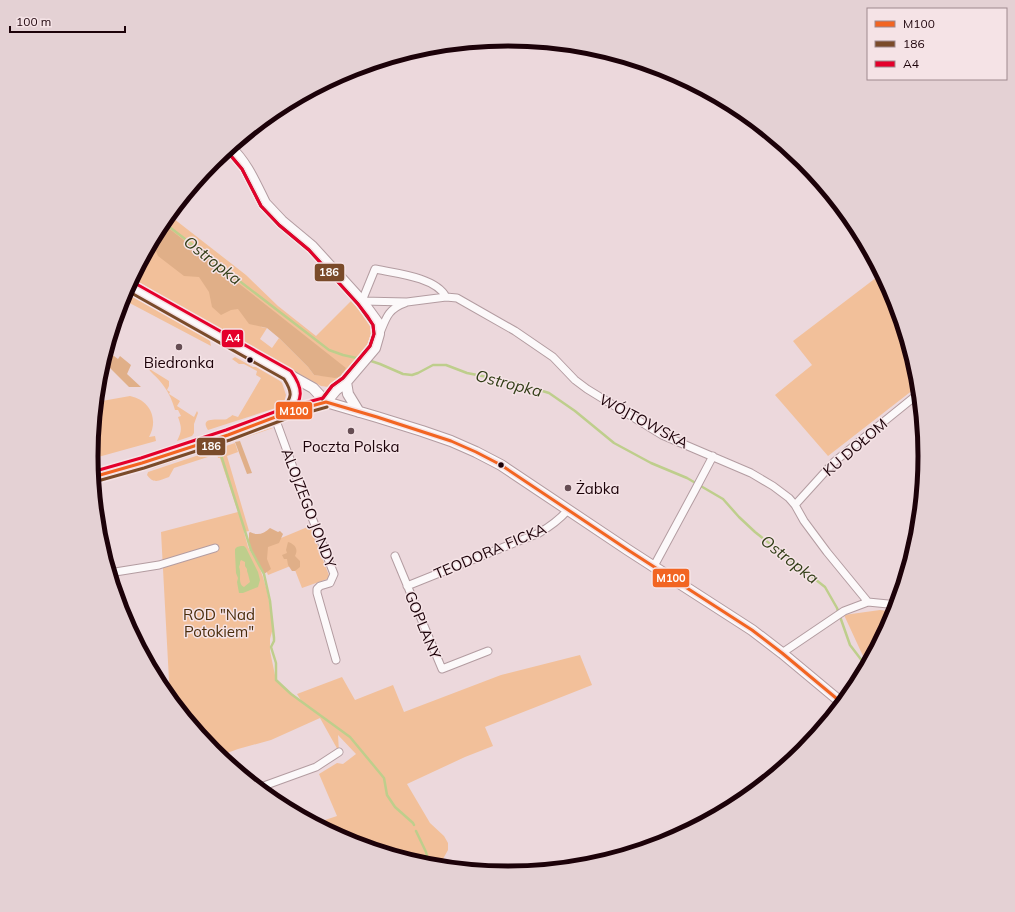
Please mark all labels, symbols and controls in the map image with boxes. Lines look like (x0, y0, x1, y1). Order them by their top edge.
scale bar (10, 8, 125, 34)
legend (867, 8, 1007, 80)
text: 100 m (16, 14, 51, 29)
text: M100 (903, 16, 935, 31)
text: 186 (903, 36, 925, 51)
text: A4 (903, 56, 919, 71)
water label: Ostropka (180, 231, 246, 289)
line badge: 186 (314, 263, 345, 282)
text: 186 (319, 265, 339, 279)
line badge: A4 (221, 329, 244, 348)
text: A4 (226, 331, 241, 345)
marker: Biedronka (174, 342, 184, 352)
place label: Biedronka (144, 353, 214, 372)
unlabelled marker (245, 355, 255, 365)
water label: Ostropka (474, 365, 545, 401)
street label: WÓJTOWSKA (596, 390, 692, 452)
line badge: M100 (275, 401, 313, 420)
text: M100 (279, 404, 309, 418)
street label: KU DOŁOM (819, 414, 891, 480)
marker: Poczta Polska (346, 426, 356, 436)
line badge: 186 (196, 437, 226, 456)
place label: Poczta Polska (302, 437, 400, 456)
text: 186 (201, 439, 221, 453)
street label: ALOJZEGO JONDY (278, 446, 341, 571)
unlabelled marker (496, 460, 506, 470)
place label: Żabka (576, 479, 619, 498)
marker: Żabka (563, 483, 573, 493)
street label: TEODORA FICKA (431, 519, 549, 583)
water label: Ostropka (757, 530, 823, 588)
line badge: M100 (652, 568, 690, 588)
text: M100 (656, 571, 686, 585)
street label: GOPLANY (401, 588, 446, 663)
park label: ROD "Nad Potokiem" (183, 605, 255, 641)

